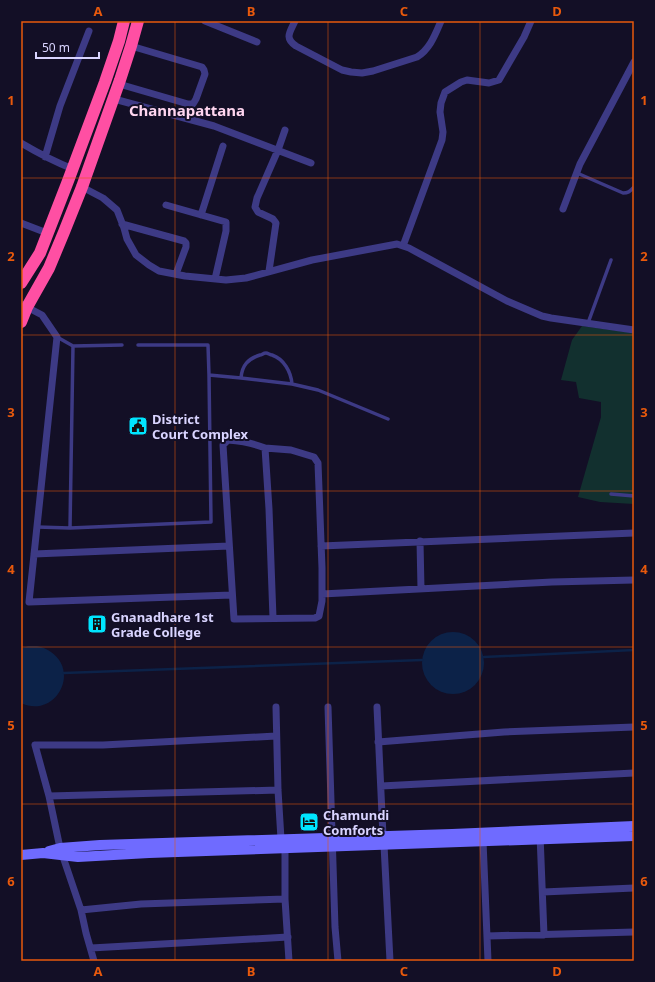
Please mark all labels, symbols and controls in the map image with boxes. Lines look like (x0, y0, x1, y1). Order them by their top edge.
text: A (94, 2, 103, 20)
text: B (247, 2, 255, 20)
text: C (400, 2, 408, 20)
text: D (552, 2, 562, 20)
scale bar (36, 34, 99, 60)
text: 50 m (42, 39, 70, 56)
text: 1 (7, 91, 15, 109)
text: 1 (640, 91, 648, 109)
district label: Channapattana (129, 100, 245, 120)
text: 2 (7, 247, 15, 265)
text: 2 (640, 247, 648, 265)
text: 3 (7, 403, 15, 421)
text: 3 (640, 403, 648, 421)
place label: District Court Complex (152, 410, 248, 443)
public building icon: District Court Complex (127, 415, 149, 437)
text: 4 (7, 560, 15, 578)
text: 4 (640, 560, 648, 578)
place label: Gnanadhare 1st Grade College (111, 608, 214, 641)
building icon: Gnanadhare 1st Grade College (86, 613, 108, 635)
text: 5 (7, 716, 15, 734)
text: 5 (640, 716, 648, 734)
place label: Chamundi Comforts (323, 806, 389, 839)
hotel icon: Chamundi Comforts (298, 811, 320, 833)
text: 6 (7, 872, 15, 890)
text: 6 (640, 872, 648, 890)
text: A (94, 962, 103, 980)
text: B (247, 962, 255, 980)
text: C (400, 962, 408, 980)
text: D (552, 962, 562, 980)

